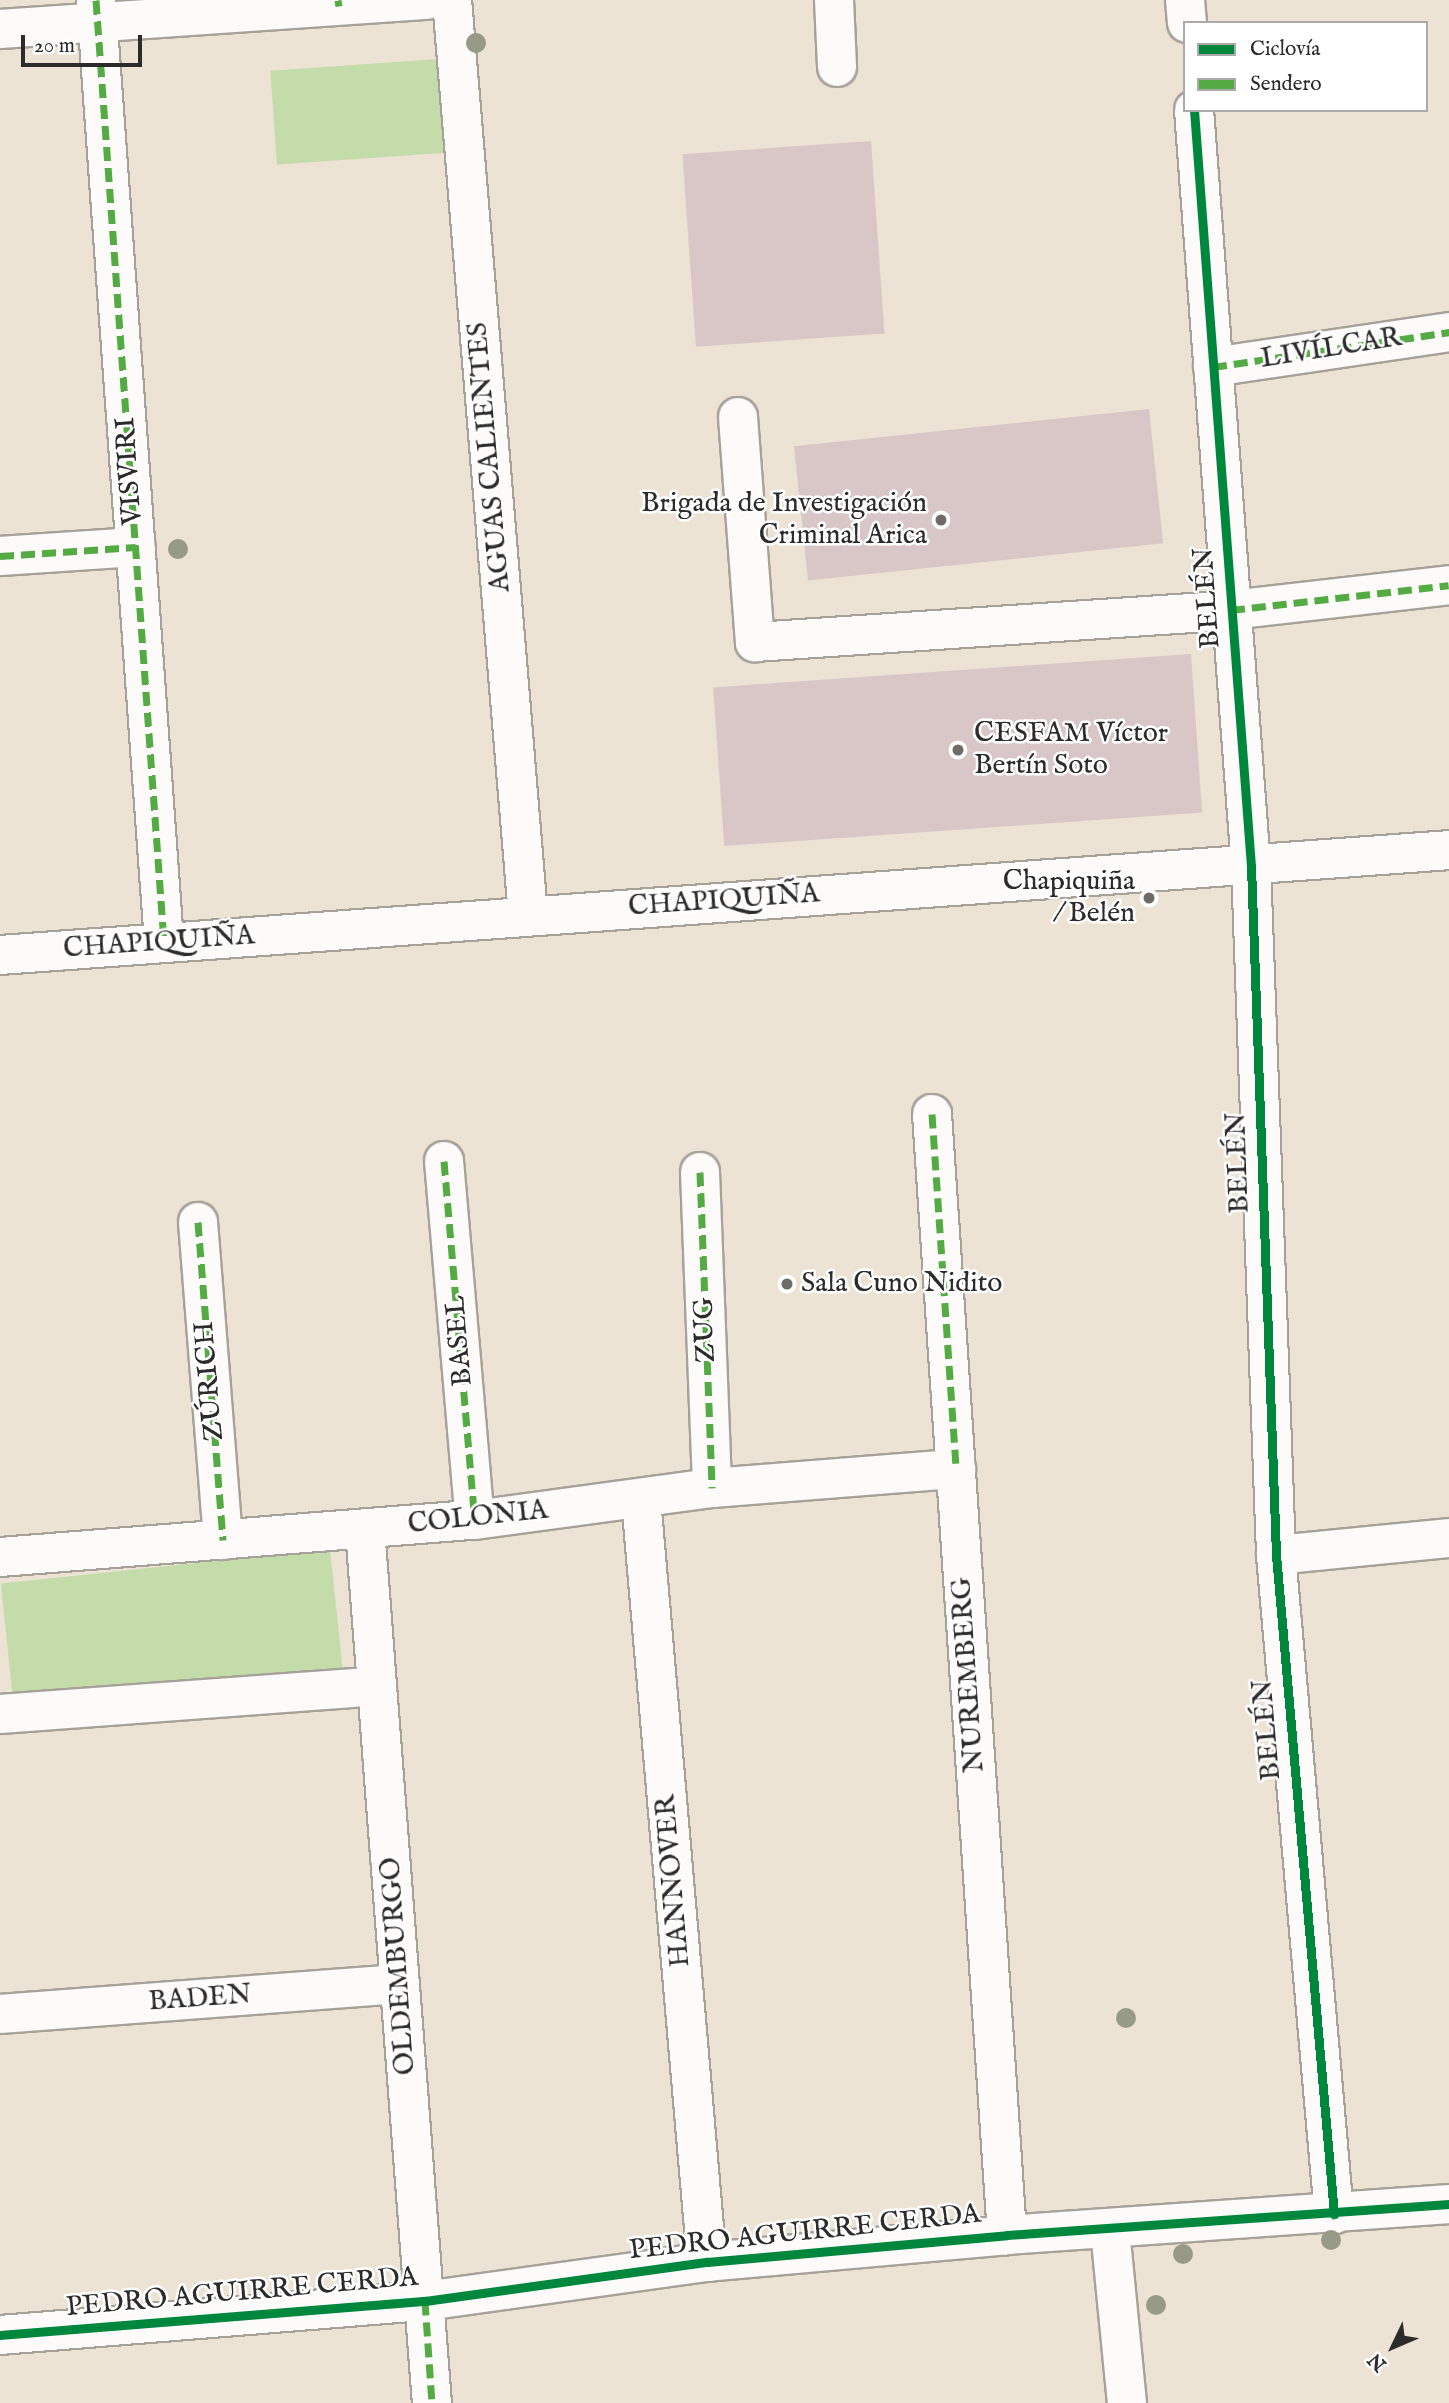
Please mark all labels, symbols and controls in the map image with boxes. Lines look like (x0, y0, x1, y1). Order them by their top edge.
scale bar (24, 21, 145, 65)
legend (1183, 21, 1428, 112)
text: 20 m (34, 33, 75, 60)
text: Ciclovía (1250, 36, 1320, 63)
text: Sendero (1250, 71, 1321, 98)
street label: AGUAS CALIENTES (461, 321, 519, 593)
street label: LIVÍLCAR (1258, 321, 1404, 377)
street label: VISVIRI (109, 416, 151, 526)
place label: Brigada de Investigación Criminal Arica (641, 487, 927, 553)
marker: Brigada de Investigación Criminal Arica (933, 512, 949, 528)
street label: BELÉN (1188, 546, 1228, 650)
place label: CESFAM Víctor Bertín Soto (974, 717, 1168, 783)
marker: CESFAM Víctor Bertín Soto (948, 740, 968, 760)
place label: Chapiquiña / Belén (1003, 865, 1135, 931)
street label: CHAPIQUIÑA (627, 878, 821, 924)
marker: Chapiquiña / Belén (1141, 890, 1157, 906)
street label: CHAPIQUIÑA (62, 920, 256, 966)
street label: BELÉN (1220, 1112, 1258, 1214)
place label: Sala Cuno Nidito (801, 1267, 1002, 1301)
marker: Sala Cuno Nidito (779, 1276, 795, 1292)
street label: BASEL (439, 1294, 481, 1388)
street label: ZUG (688, 1297, 724, 1363)
street label: ZÚRICH (188, 1320, 232, 1442)
street label: COLONIA (406, 1494, 550, 1542)
street label: NUREMBERG (945, 1576, 993, 1774)
street label: BELÉN (1247, 1678, 1289, 1782)
street label: HANNOVER (650, 1793, 698, 1969)
street label: OLDEMBURGO (375, 1856, 423, 2076)
street label: BADEN (147, 1979, 253, 2019)
street label: PEDRO AGUIRRE CERDA (628, 2198, 982, 2268)
street label: PEDRO AGUIRRE CERDA (65, 2261, 419, 2325)
north arrow (1358, 2312, 1428, 2382)
text: N (1364, 2347, 1392, 2376)

